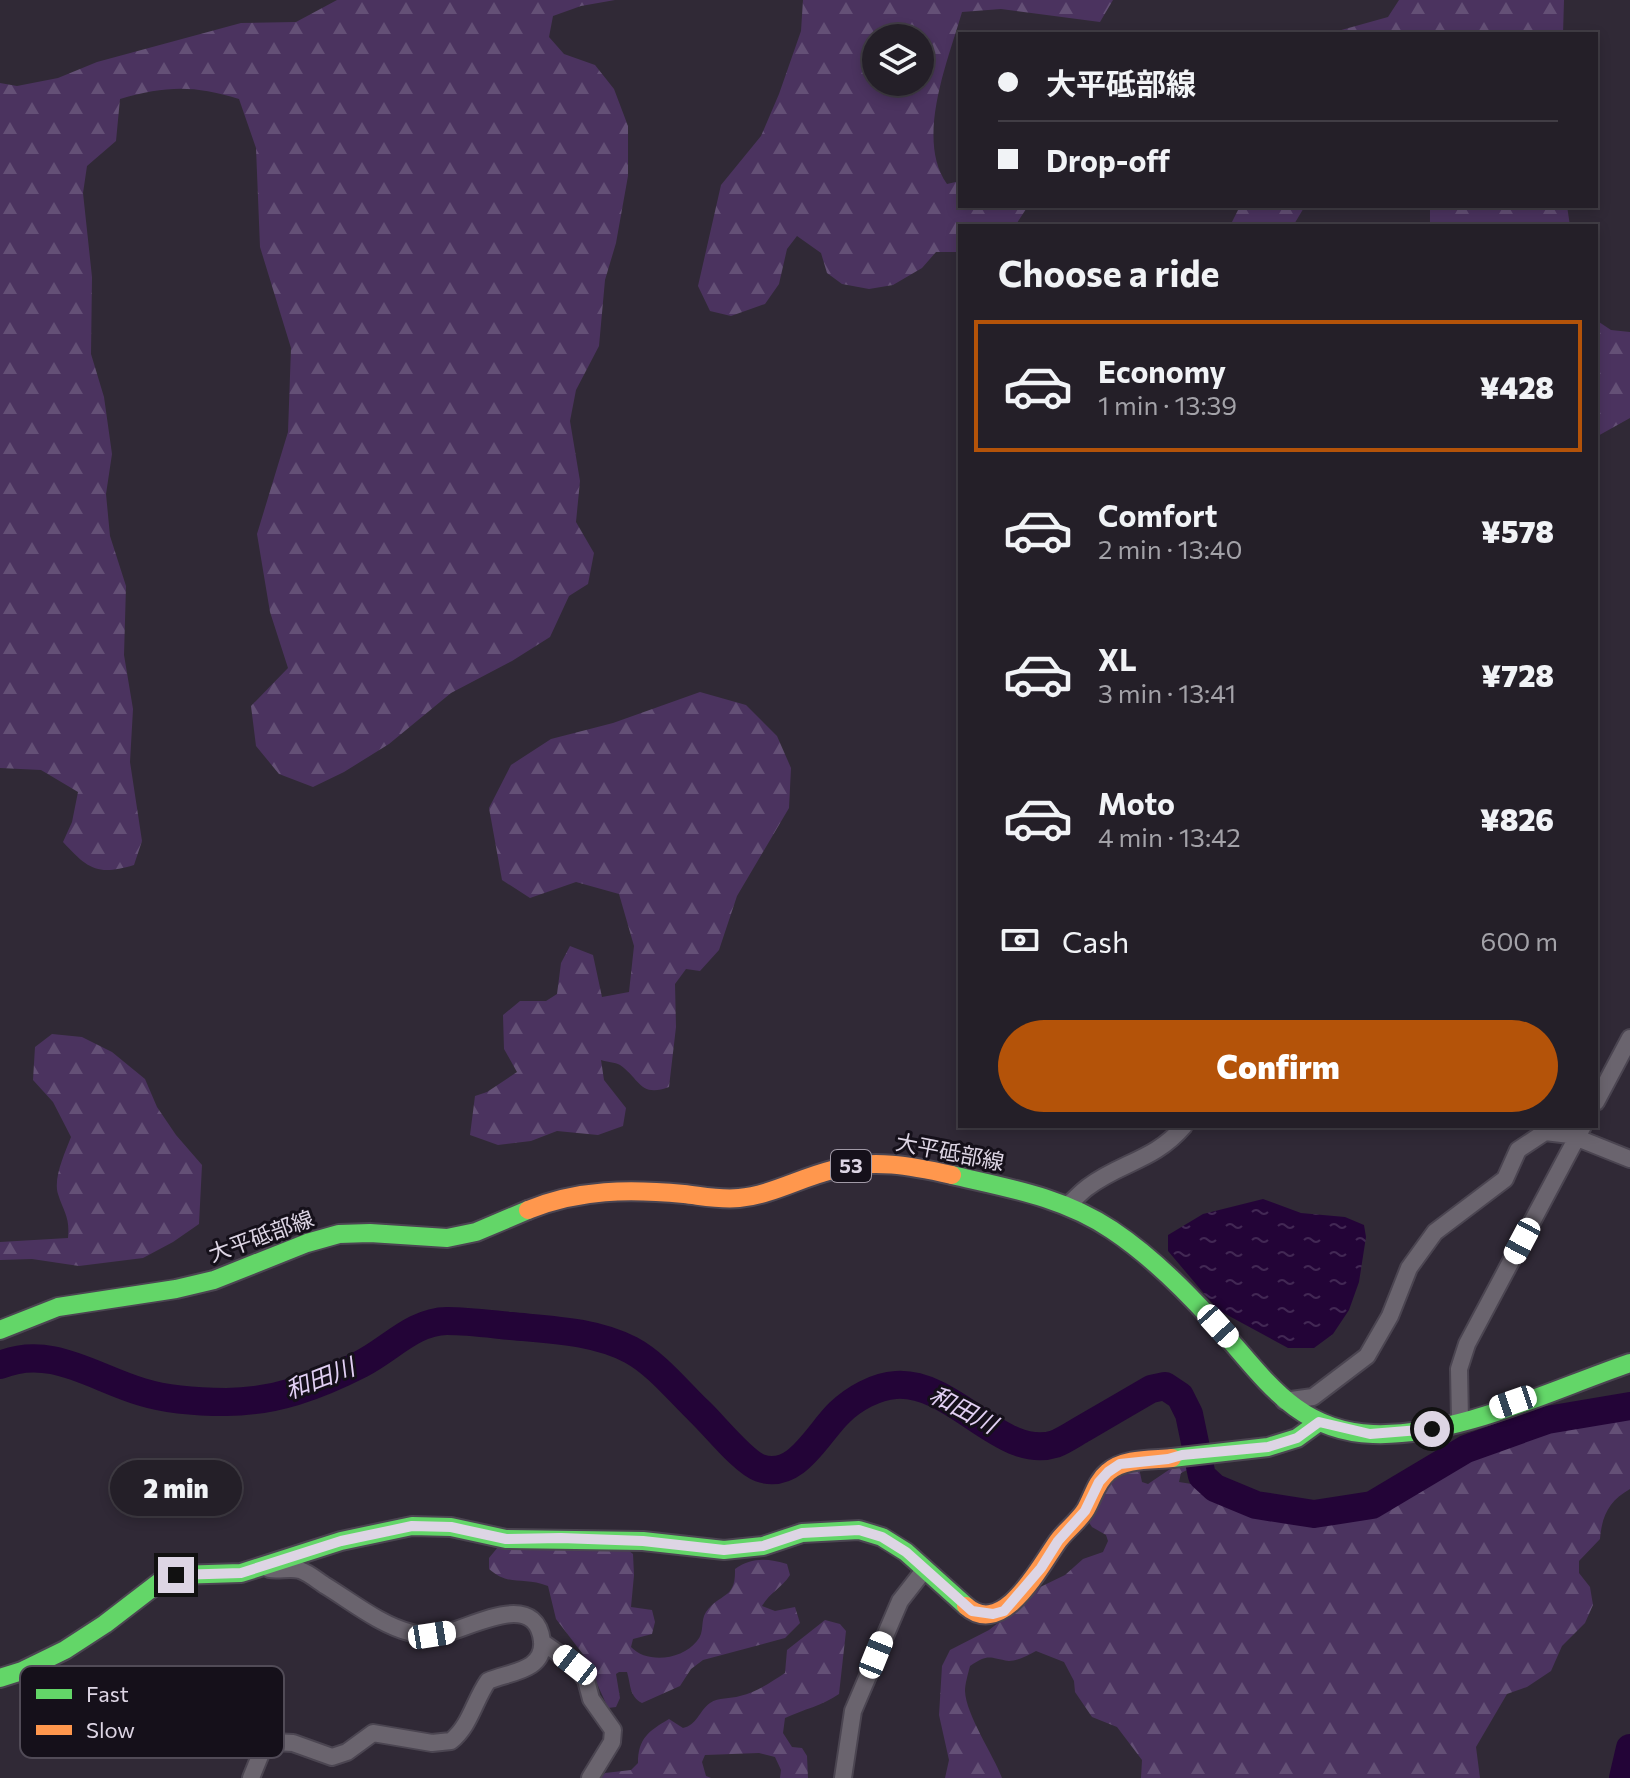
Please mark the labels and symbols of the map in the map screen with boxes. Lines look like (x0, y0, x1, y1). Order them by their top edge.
street label: 大平砥部線 (894, 1128, 1007, 1175)
road number: 53 (831, 1150, 871, 1182)
street label: 大平砥部線 (205, 1204, 317, 1267)
car (1500, 1214, 1544, 1268)
car (1193, 1300, 1243, 1352)
water label: 和田川 (281, 1350, 361, 1404)
water label: 和田川 (925, 1379, 1005, 1440)
car (1486, 1383, 1540, 1421)
route start (1414, 1411, 1450, 1447)
callout: 2 min (110, 1459, 242, 1515)
route end (158, 1557, 194, 1593)
car (406, 1619, 458, 1651)
car (856, 1628, 896, 1682)
car (549, 1641, 601, 1689)
legend (20, 1666, 284, 1758)
text: Fast (86, 1680, 129, 1707)
text: Slow (86, 1716, 135, 1743)

